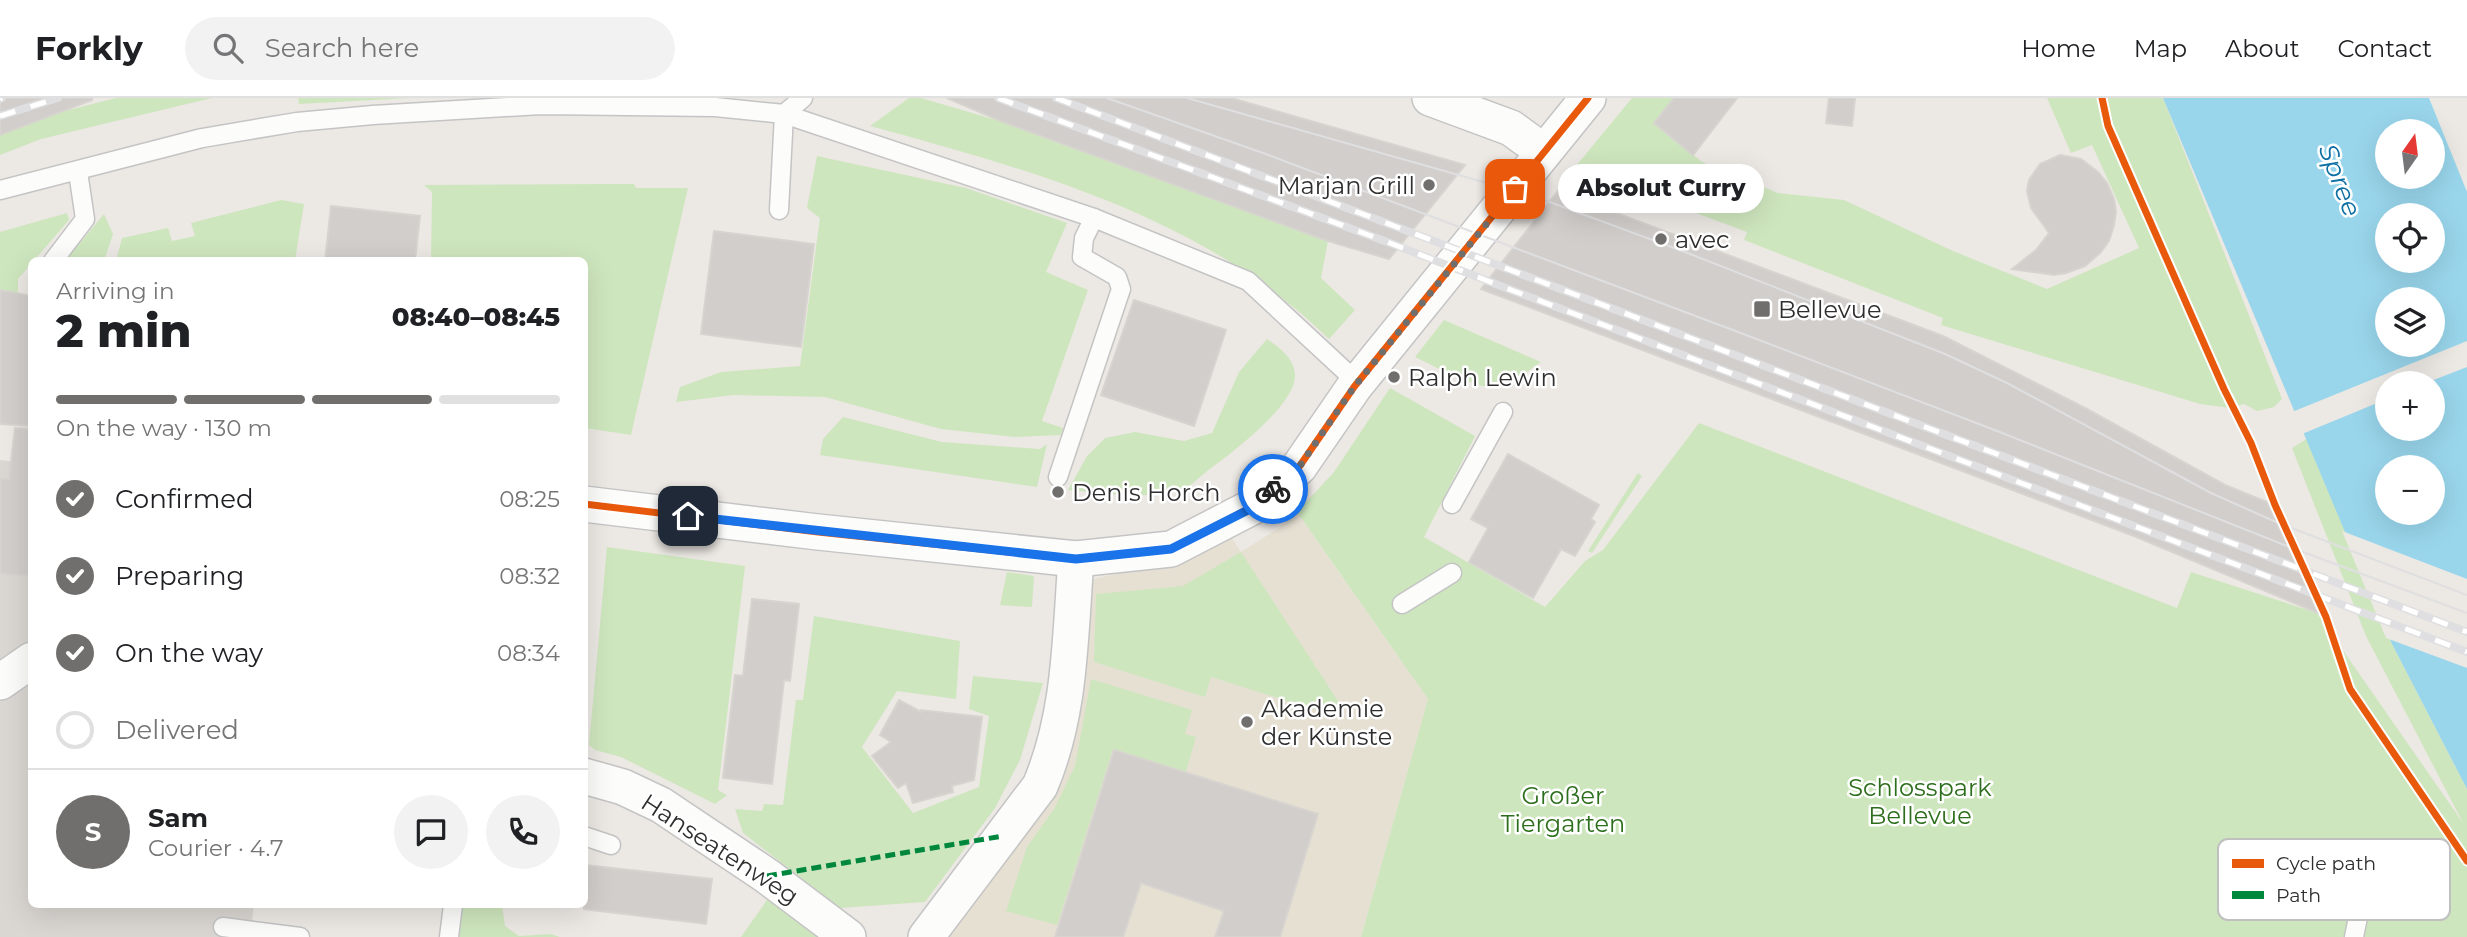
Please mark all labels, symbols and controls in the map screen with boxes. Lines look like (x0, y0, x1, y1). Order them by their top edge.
search box (185, 17, 675, 80)
text: Forkly (35, 28, 143, 68)
icon: search (209, 29, 247, 67)
text: Search here (265, 32, 419, 64)
text: Home (2021, 34, 2096, 63)
text: Map (2134, 34, 2187, 63)
text: About (2225, 34, 2299, 63)
text: Contact (2337, 34, 2432, 63)
north arrow (2375, 119, 2445, 189)
map controls (2375, 119, 2445, 525)
water label: Spree (2312, 139, 2368, 221)
pin (1485, 159, 1545, 219)
callout: Absolut Curry (1557, 164, 1764, 214)
icon: bag (1496, 170, 1534, 208)
place label: Marjan Grill (1278, 171, 1415, 200)
text: Absolut Curry (1576, 174, 1746, 202)
marker: Marjan Grill (1421, 177, 1437, 193)
button: locate (2375, 203, 2445, 273)
place label: avec (1675, 225, 1730, 254)
marker: avec (1653, 231, 1669, 247)
text: Arriving in (56, 277, 175, 305)
button: layers (2375, 287, 2445, 357)
place label: Bellevue (1778, 295, 1881, 324)
marker: Bellevue (1752, 299, 1772, 319)
text: 08:40–08:45 (392, 301, 560, 333)
text: 2 min (56, 302, 191, 359)
place label: Ralph Lewin (1408, 363, 1557, 392)
marker: Ralph Lewin (1386, 369, 1402, 385)
button: + (2375, 371, 2445, 441)
text: On the way · 130 m (56, 414, 272, 442)
courier (1238, 454, 1308, 524)
button: − (2375, 455, 2445, 525)
icon: bike (1254, 470, 1292, 508)
place label: Denis Horch (1072, 478, 1220, 507)
icon: check (56, 480, 94, 518)
text: Confirmed (115, 483, 254, 515)
marker: Denis Horch (1050, 484, 1066, 500)
text: 08:25 (499, 485, 560, 513)
pin (658, 486, 718, 546)
icon: home (669, 497, 707, 535)
icon: check (56, 557, 94, 595)
text: Preparing (115, 560, 244, 592)
text: 08:32 (499, 562, 560, 590)
icon: check (56, 634, 94, 672)
text: On the way (115, 637, 263, 669)
text: 08:34 (497, 639, 560, 667)
place label: Akademie der Künste (1261, 694, 1392, 751)
text: Delivered (115, 714, 239, 746)
marker: Akademie der Künste (1239, 714, 1255, 730)
park label: Schlosspark Bellevue (1848, 773, 1992, 830)
park label: Großer Tiergarten (1501, 781, 1625, 838)
street label: Hanseatenweg (636, 787, 804, 911)
button: chat (394, 795, 468, 869)
button: phone (486, 795, 560, 869)
text: Sam (148, 802, 208, 834)
text: S (85, 816, 101, 848)
text: Courier · 4.7 (148, 834, 284, 862)
legend (2218, 839, 2450, 920)
text: Cycle path (2276, 852, 2376, 875)
text: Path (2276, 884, 2321, 907)

